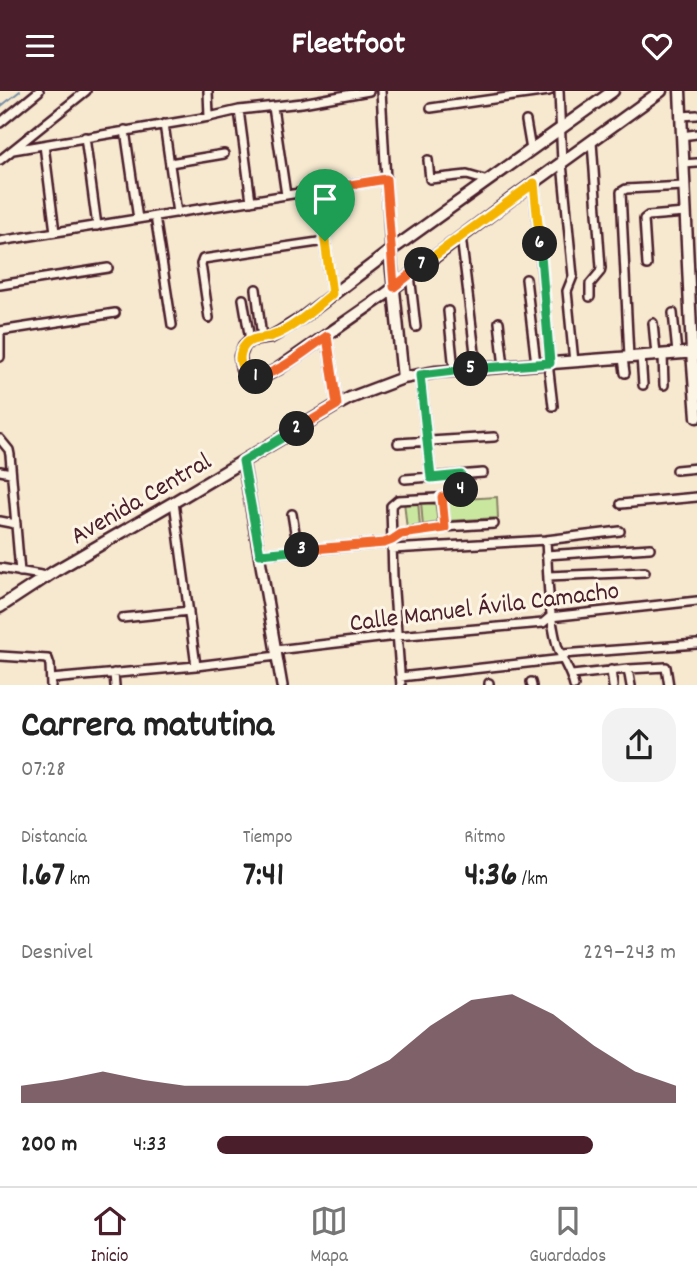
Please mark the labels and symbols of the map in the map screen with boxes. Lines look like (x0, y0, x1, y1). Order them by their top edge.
pin (295, 169, 355, 241)
pin: 6 (522, 227, 558, 261)
pin: 7 (404, 247, 440, 283)
pin: 5 (454, 351, 489, 387)
pin: 1 (238, 359, 274, 395)
pin: 2 (280, 411, 314, 447)
street label: Avenida Central (64, 445, 219, 555)
pin: 4 (444, 473, 478, 507)
pin: 3 (284, 533, 320, 567)
street label: Calle Manuel Ávila Camacho (347, 574, 621, 643)

